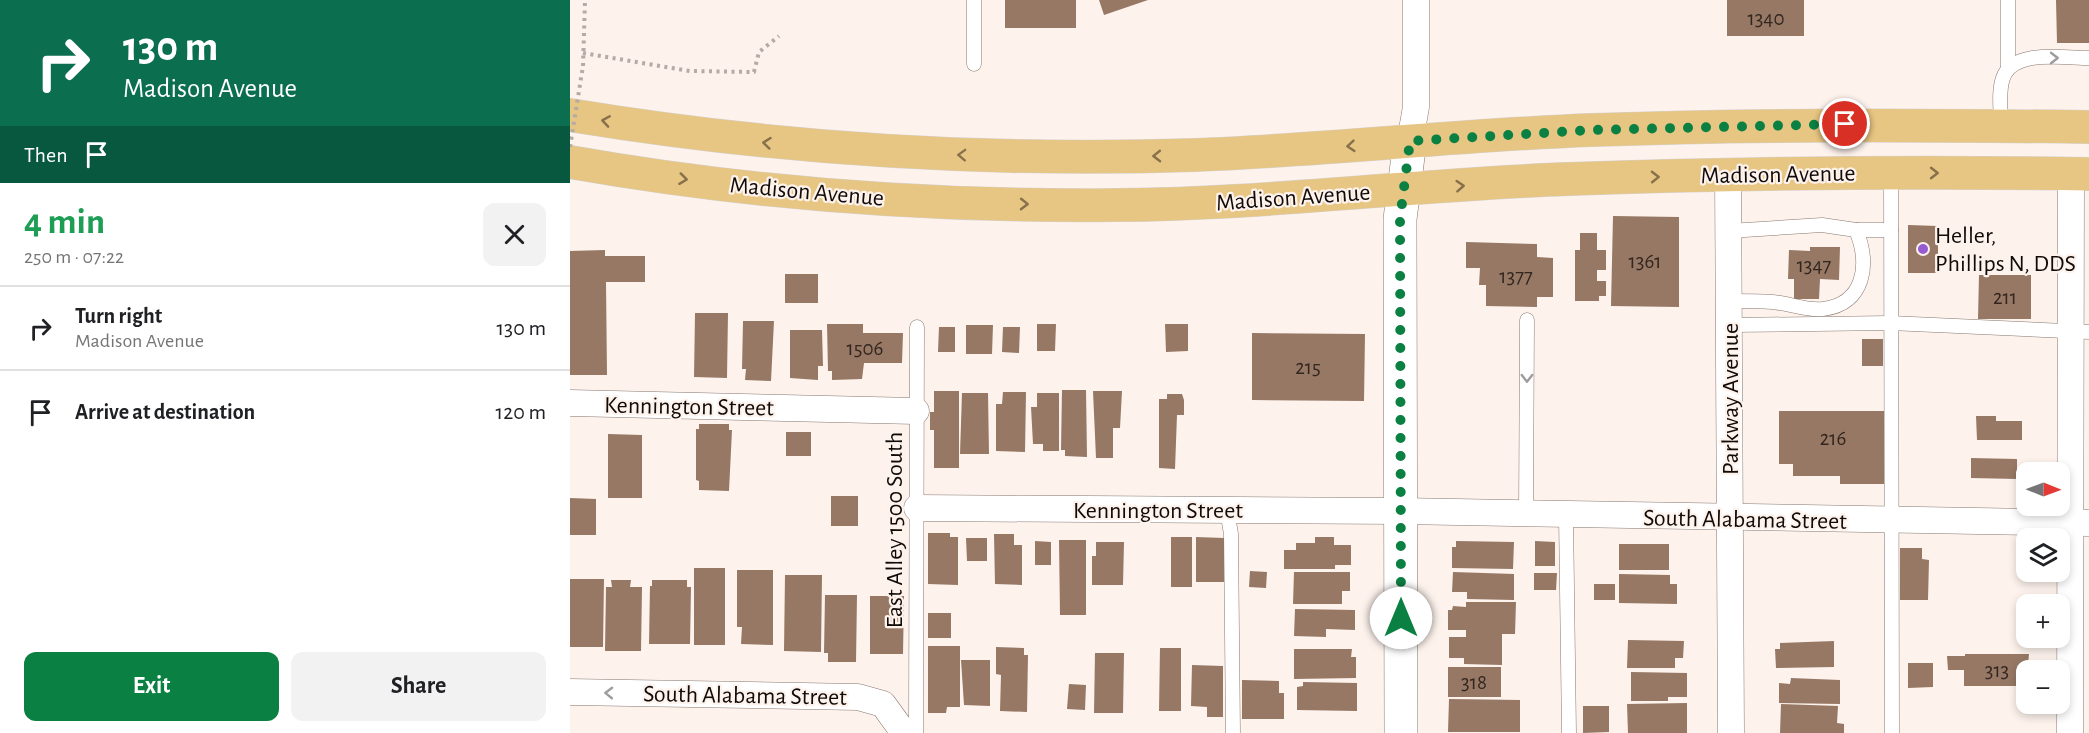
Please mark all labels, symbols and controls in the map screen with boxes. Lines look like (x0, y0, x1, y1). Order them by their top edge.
house number: 1340 (1747, 8, 1785, 29)
icon: right (24, 24, 102, 102)
text: 130 m (123, 26, 218, 68)
one-way arrow (2050, 52, 2059, 64)
text: Madison Avenue (123, 75, 297, 102)
pin (1819, 98, 1870, 149)
icon: arrive (1828, 107, 1861, 140)
one-way arrow (601, 115, 611, 128)
one-way arrow (763, 137, 772, 150)
icon: arrive (80, 138, 113, 171)
one-way arrow (1347, 139, 1356, 152)
text: Then (24, 144, 68, 166)
one-way arrow (957, 149, 966, 162)
one-way arrow (1152, 149, 1161, 162)
street label: Madison Avenue (1700, 162, 1856, 188)
one-way arrow (1929, 167, 1938, 179)
one-way arrow (1651, 171, 1660, 183)
one-way arrow (678, 172, 687, 185)
street label: Madison Avenue (729, 173, 885, 211)
one-way arrow (1456, 180, 1465, 193)
street label: Madison Avenue (1215, 181, 1371, 215)
one-way arrow (1019, 198, 1028, 210)
button: close (483, 203, 546, 266)
text: 4 min (24, 204, 105, 240)
place label: Heller, Phillips N, DDS (1935, 224, 2076, 276)
marker: Heller, Phillips N, DDS (1916, 242, 1930, 256)
text: 250 m · 07:22 (24, 247, 124, 267)
house number: 1361 (1629, 251, 1661, 272)
house number: 1347 (1797, 255, 1832, 276)
house number: 1377 (1499, 266, 1533, 287)
house number: 211 (1993, 287, 2017, 308)
text: Turn right (75, 305, 162, 327)
icon: right (24, 312, 57, 345)
text: 130 m (497, 317, 546, 339)
street label: Parkway Avenue (1719, 323, 1743, 475)
text: Madison Avenue (75, 331, 204, 351)
house number: 1506 (847, 338, 883, 359)
house number: 215 (1295, 357, 1321, 378)
one-way arrow (1521, 374, 1533, 383)
street label: Kennington Street (604, 394, 774, 420)
icon: arrive (24, 396, 57, 429)
text: Arrive at destination (75, 401, 255, 423)
text: 120 m (496, 401, 546, 423)
house number: 216 (1820, 428, 1846, 449)
street label: East Alley 1500 South (883, 432, 907, 628)
north arrow (2016, 462, 2070, 516)
map controls (2016, 462, 2070, 714)
street label: Kennington Street (1073, 499, 1243, 523)
street label: South Alabama Street (1643, 506, 1847, 534)
button: layers (2016, 528, 2070, 582)
position arrow (1369, 586, 1433, 650)
button: + (2016, 594, 2070, 648)
button: Exit (24, 652, 279, 721)
button: Share (291, 652, 546, 721)
house number: 313 (1985, 660, 2009, 681)
button: − (2016, 660, 2070, 714)
house number: 318 (1461, 672, 1487, 693)
street label: South Alabama Street (643, 682, 847, 710)
one-way arrow (605, 686, 614, 699)

